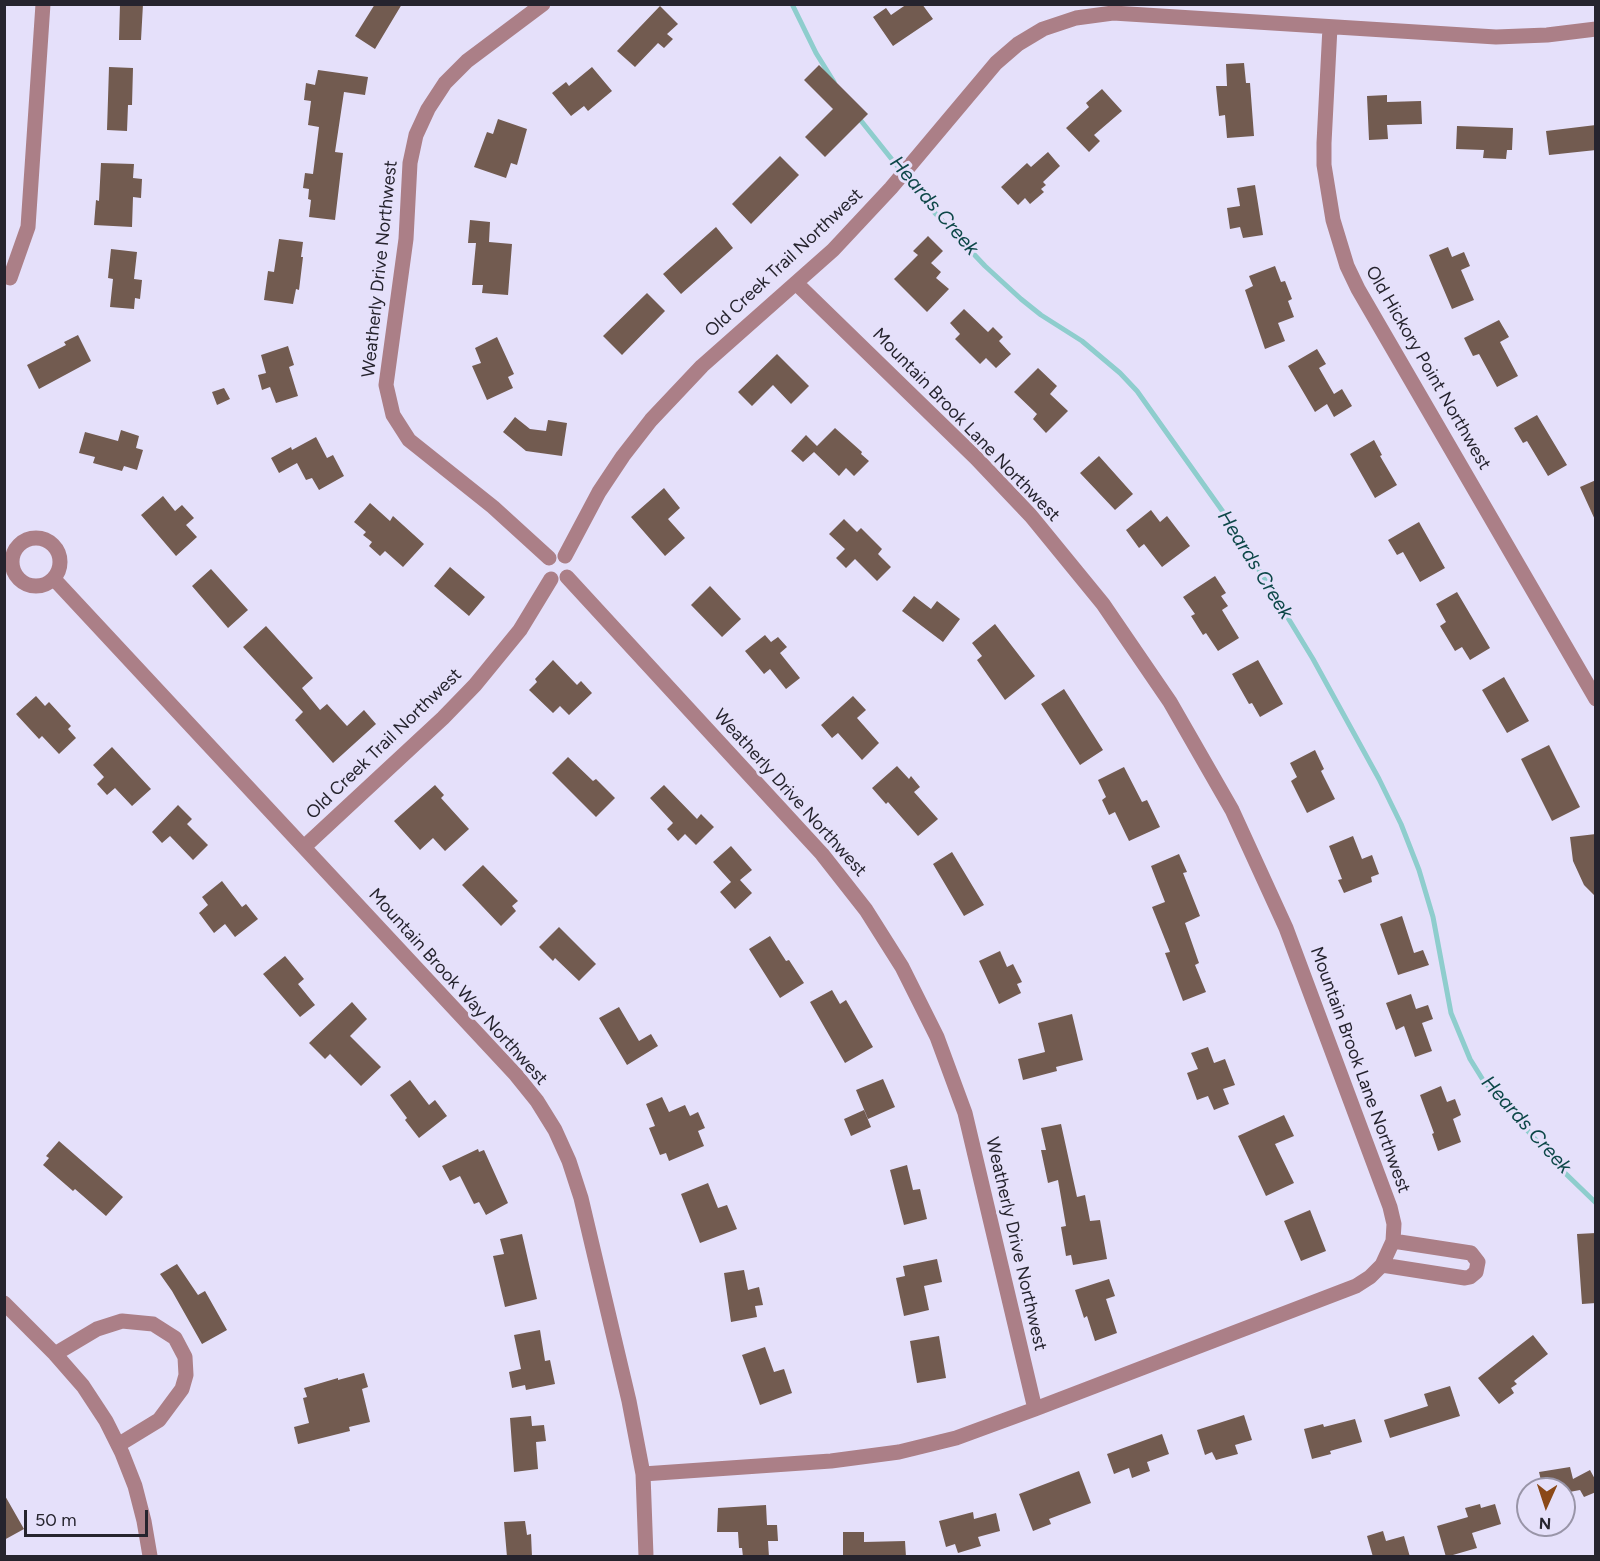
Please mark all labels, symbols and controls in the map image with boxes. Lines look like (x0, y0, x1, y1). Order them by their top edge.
water label: Heards Creek (884, 152, 984, 260)
street label: Weatherly Drive Northwest (358, 159, 402, 379)
street label: Old Creek Trail Northwest (701, 184, 867, 342)
street label: Old Hickory Point Northwest (1361, 262, 1495, 474)
street label: Mountain Brook Lane Northwest (868, 324, 1064, 526)
water label: Heards Creek (1212, 506, 1298, 624)
street label: Old Creek Trail Northwest (302, 664, 466, 824)
street label: Weatherly Drive Northwest (709, 705, 871, 881)
street label: Mountain Brook Way Northwest (364, 884, 552, 1090)
street label: Mountain Brook Lane Northwest (1305, 944, 1415, 1196)
water label: Heards Creek (1476, 1071, 1576, 1179)
street label: Weatherly Drive Northwest (981, 1135, 1051, 1353)
north arrow (1516, 1477, 1576, 1537)
scale bar (27, 1498, 152, 1536)
text: 50 m (35, 1509, 77, 1531)
text: N (1538, 1514, 1552, 1533)

